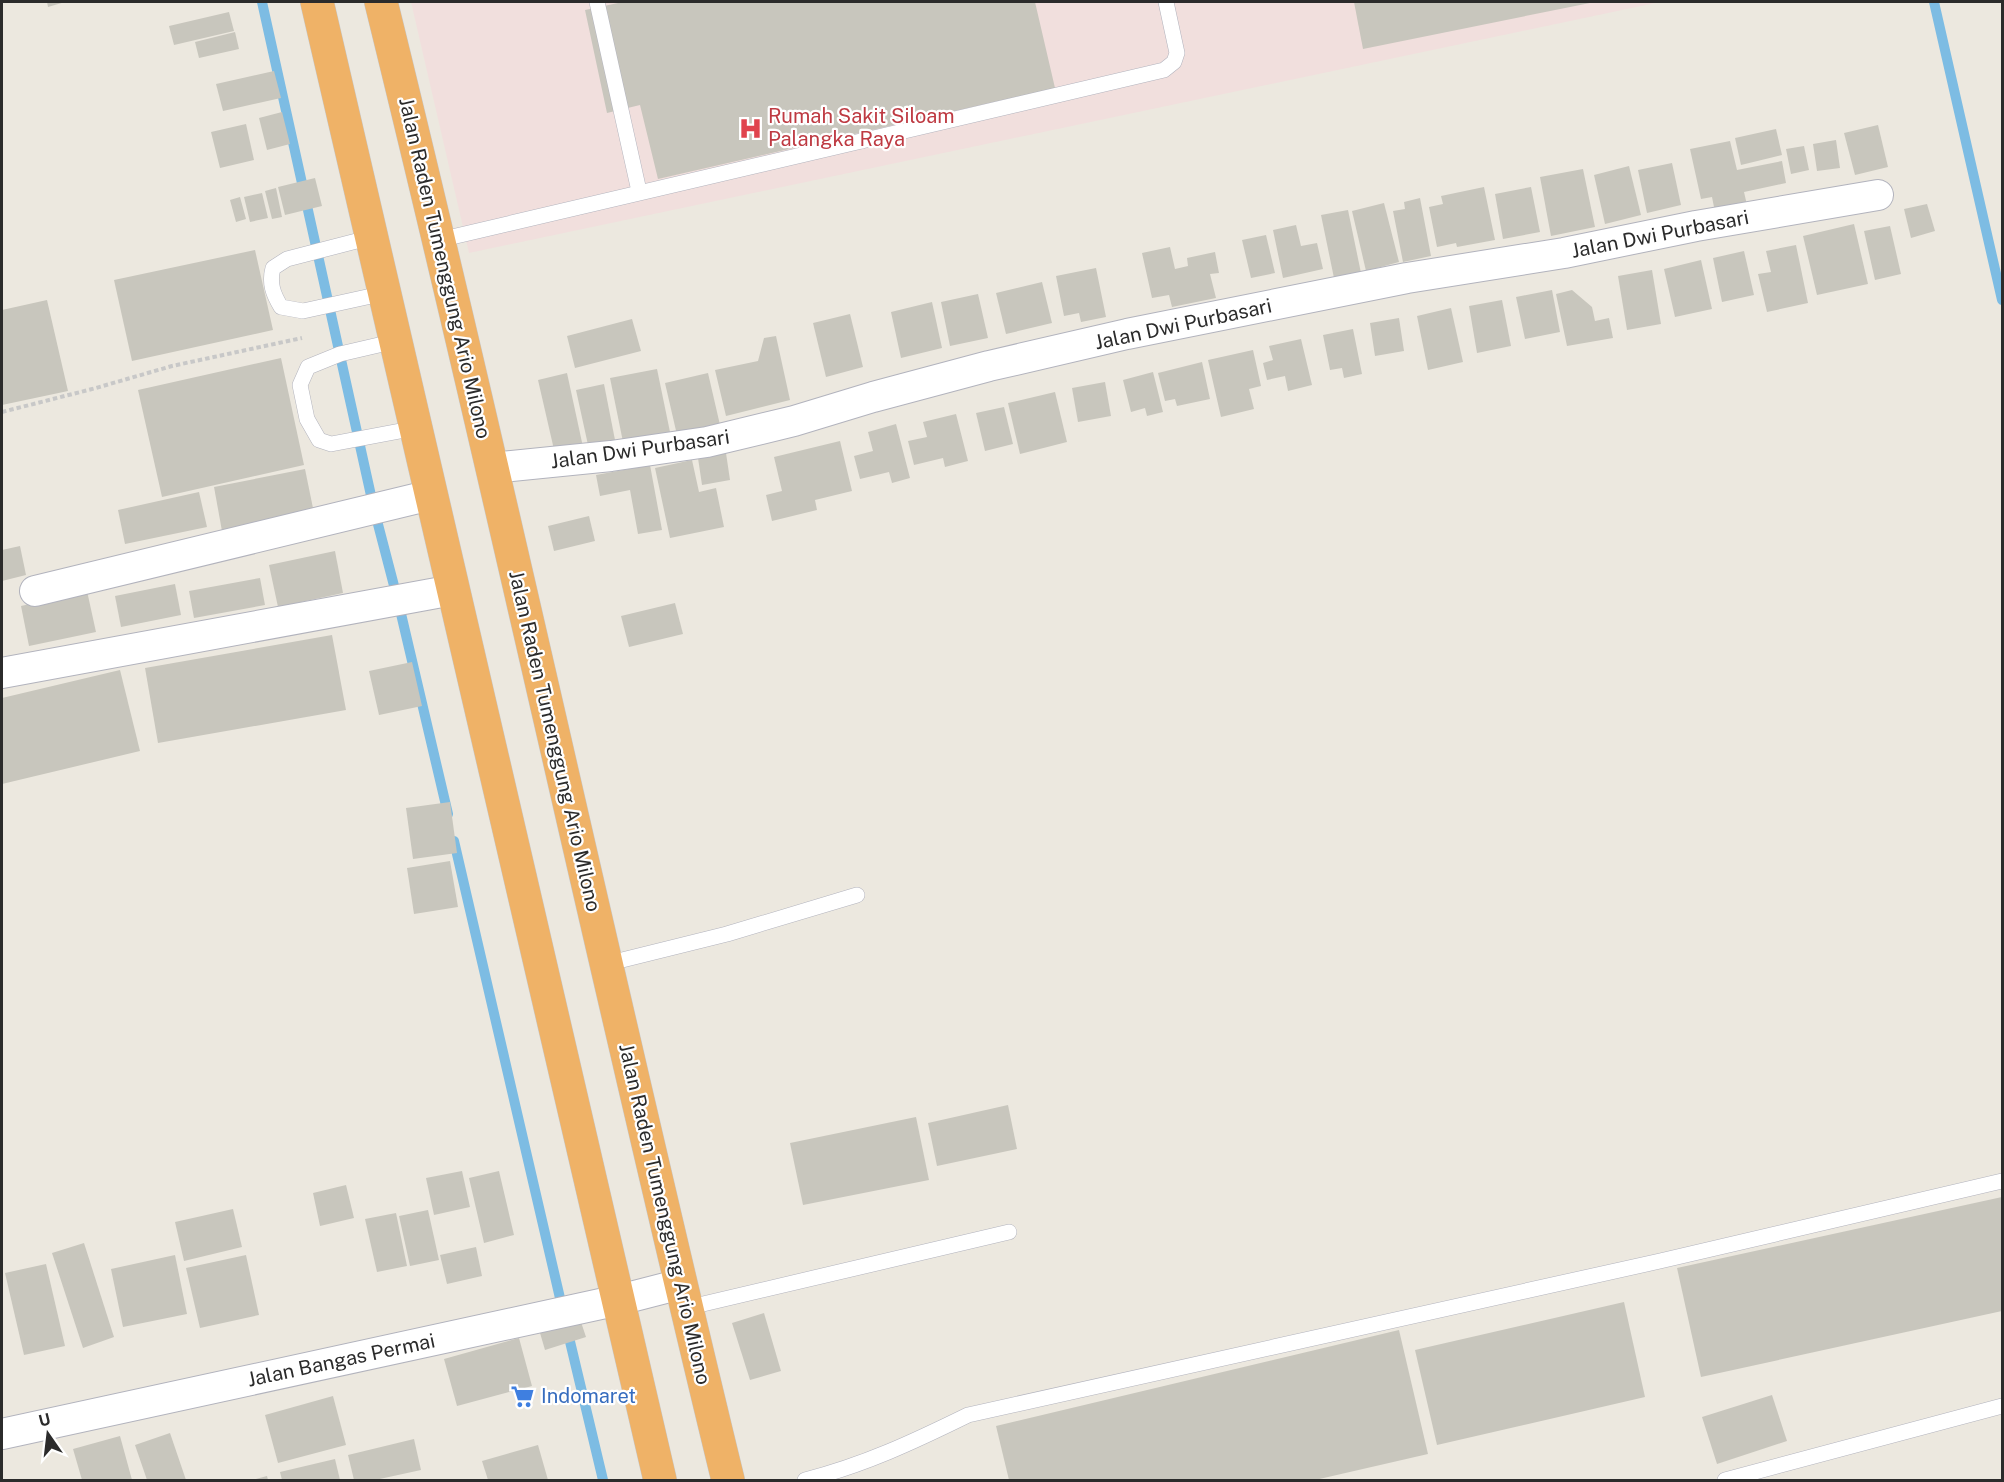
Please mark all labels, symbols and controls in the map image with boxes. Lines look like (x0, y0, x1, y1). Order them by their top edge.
street label: Jalan Raden Tumenggung Ario Milono (394, 95, 496, 441)
place label: Rumah Sakit Siloam Palangka Raya (768, 104, 955, 151)
hospital icon: Rumah Sakit Siloam Palangka Raya (737, 115, 763, 141)
street label: Jalan Dwi Purbasari (1569, 205, 1751, 263)
street label: Jalan Dwi Purbasari (1092, 293, 1274, 355)
street label: Jalan Dwi Purbasari (549, 425, 731, 473)
street label: Jalan Raden Tumenggung Ario Milono (504, 568, 606, 914)
street label: Jalan Raden Tumenggung Ario Milono (614, 1041, 716, 1387)
street label: Jalan Bangas Permai (245, 1328, 437, 1392)
supermarket icon: Indomaret (510, 1383, 536, 1409)
place label: Indomaret (541, 1384, 636, 1408)
north arrow (18, 1404, 78, 1464)
text: U (37, 1409, 52, 1431)

